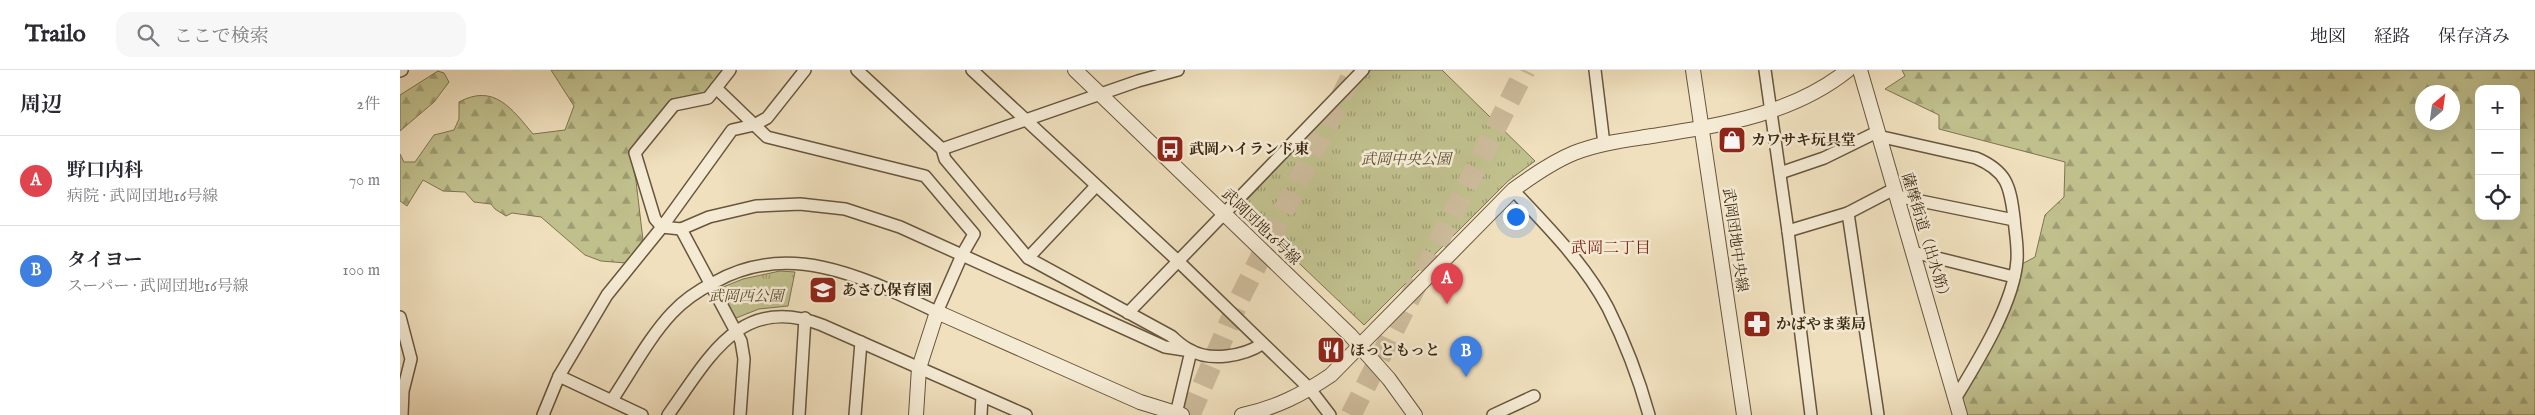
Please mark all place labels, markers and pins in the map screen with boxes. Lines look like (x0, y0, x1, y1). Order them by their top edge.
shop icon: カワサキ玩具堂 (1717, 125, 1747, 155)
place label: カワサキ玩具堂 (1751, 131, 1856, 150)
bus stop icon: 武岡ハイランド東 (1155, 134, 1185, 164)
place label: 武岡ハイランド東 (1189, 140, 1310, 159)
pin: A (1431, 263, 1463, 304)
school or university icon: あさひ保育園 (808, 275, 838, 305)
place label: あさひ保育園 (842, 281, 932, 300)
pharmacy icon: かばやま薬局 (1742, 309, 1772, 339)
place label: かばやま薬局 (1776, 315, 1866, 334)
restaurant icon: ほっともっと (1316, 335, 1346, 365)
pin: B (1450, 336, 1482, 377)
place label: ほっともっと (1350, 341, 1440, 360)

